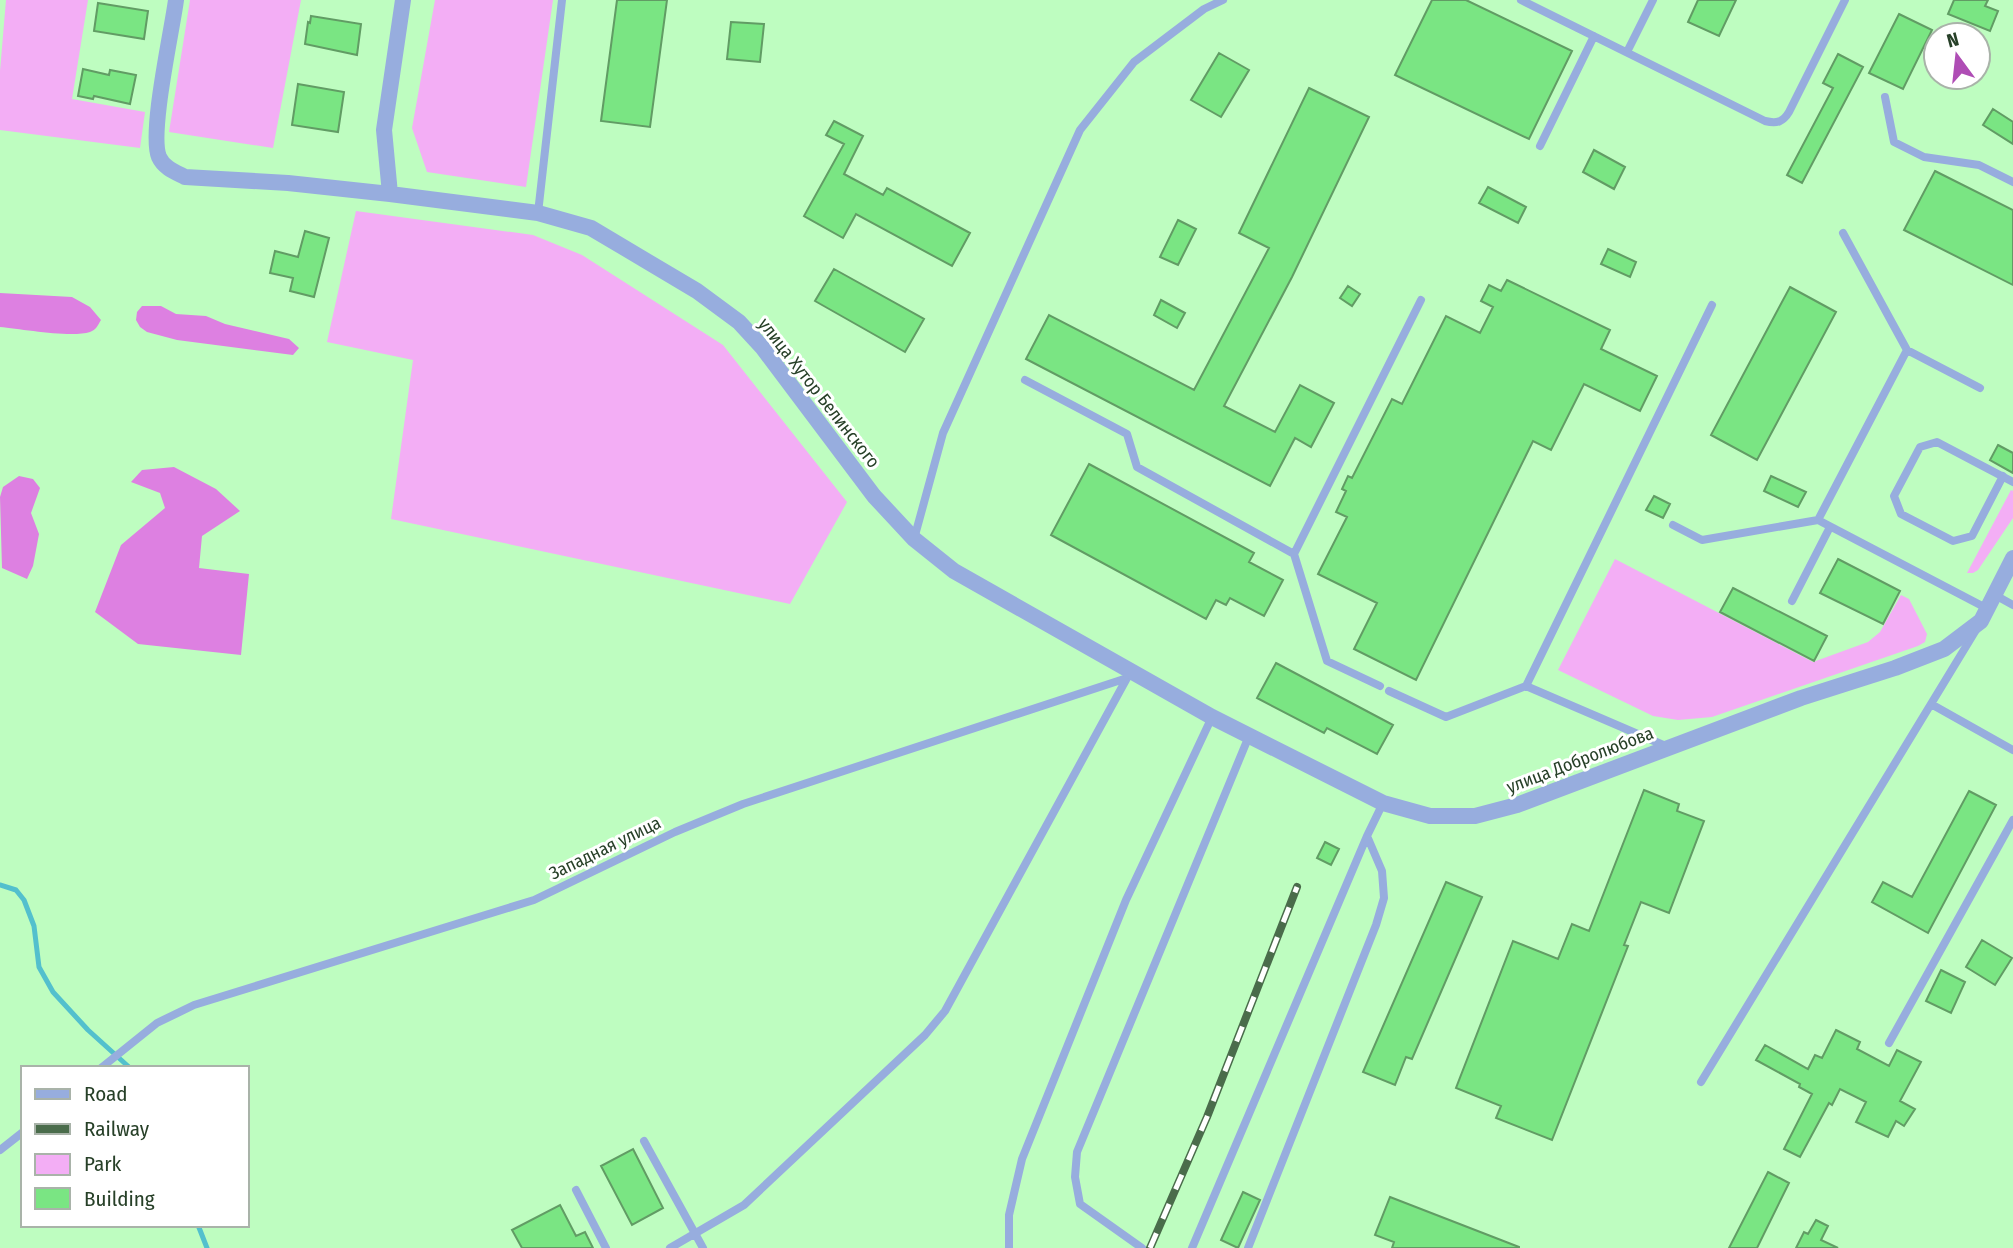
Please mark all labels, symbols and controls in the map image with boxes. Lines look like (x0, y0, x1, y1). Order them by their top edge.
north arrow (1922, 21, 1992, 91)
text: N (1944, 27, 1961, 53)
street label: улица Хутор Белинского (754, 314, 884, 472)
street label: улица Добролюбова (1503, 722, 1657, 798)
street label: Западная улица (546, 811, 665, 885)
legend (21, 1066, 248, 1227)
text: Road (84, 1081, 128, 1107)
text: Railway (84, 1116, 150, 1142)
text: Park (84, 1151, 122, 1177)
text: Building (84, 1186, 155, 1212)

